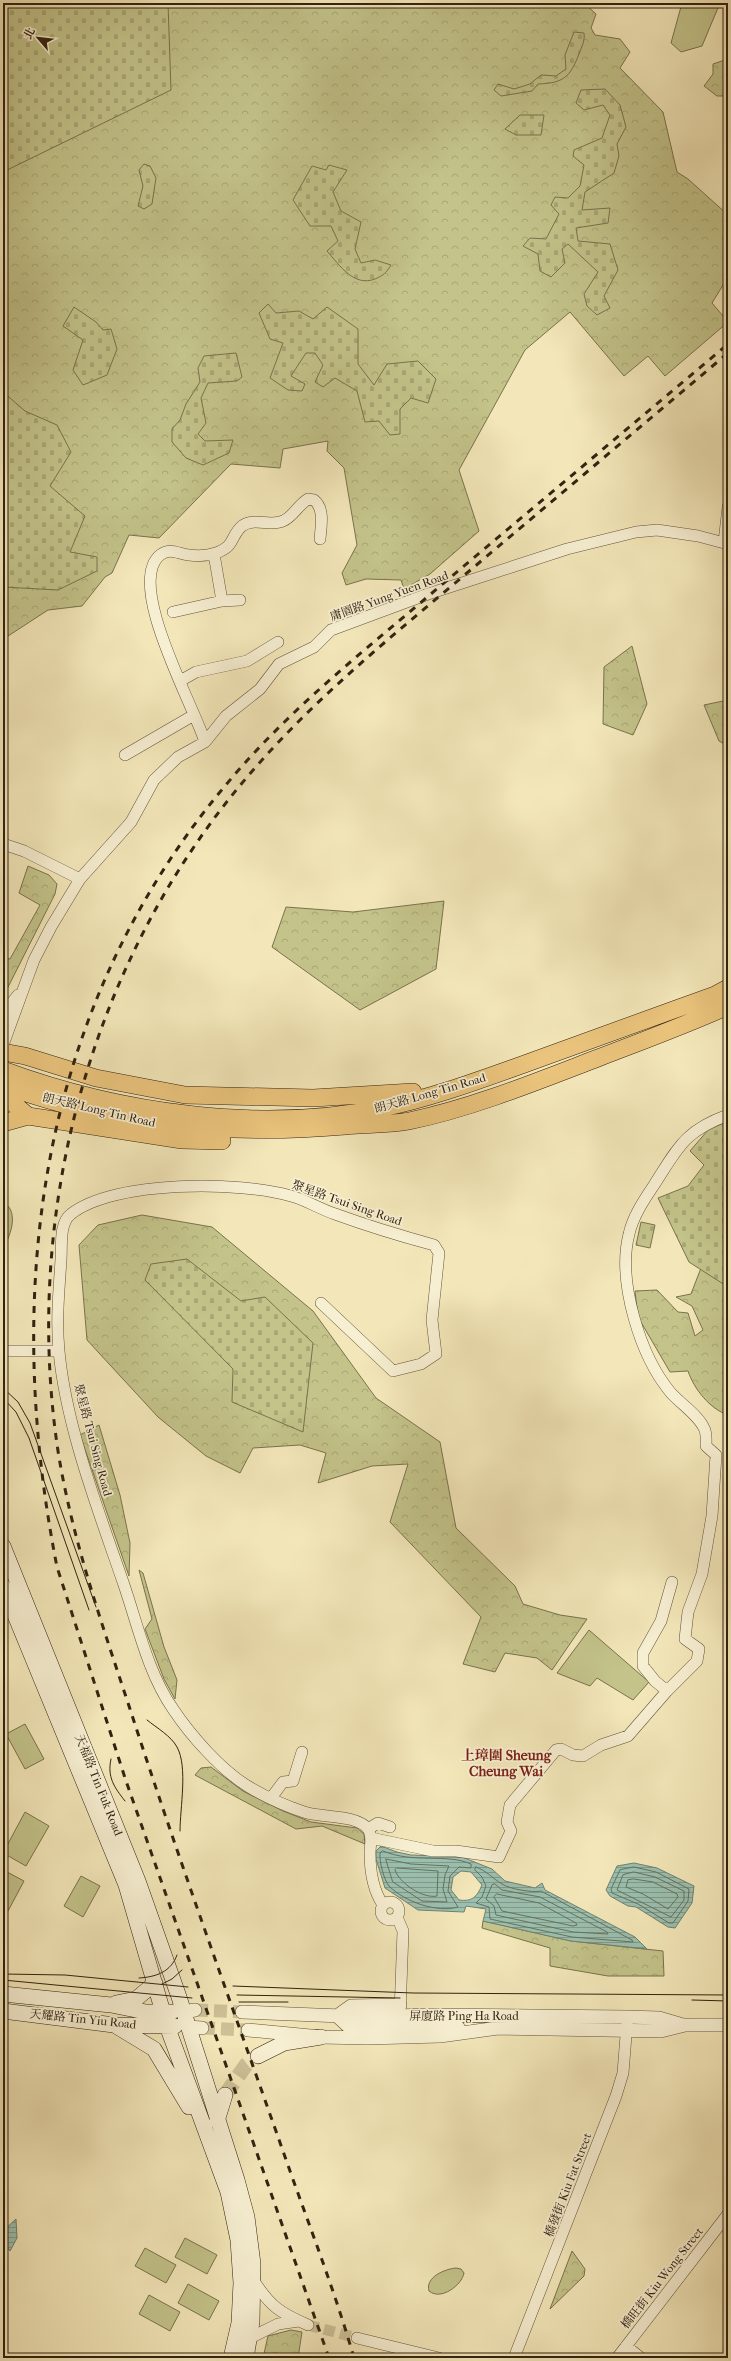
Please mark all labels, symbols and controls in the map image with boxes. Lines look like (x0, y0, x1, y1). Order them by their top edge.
north arrow (18, 18, 58, 58)
text: 北 (21, 26, 38, 41)
street label: 庸園路 Yung Yuen Road (328, 568, 451, 624)
street label: 朗天路 Long Tin Road (373, 1070, 488, 1116)
street label: 朗天路 Long Tin Road (41, 1090, 157, 1130)
street label: 聚星路 Tsui Sing Road (290, 1178, 404, 1229)
street label: 聚星路 Tsui Sing Road (71, 1382, 115, 1498)
street label: 天福路 Tin Fuk Road (72, 1732, 126, 1838)
district label: 上璋圍 Sheung Cheung Wai (461, 1747, 552, 1780)
street label: 天耀路 Tin Yiu Road (29, 2006, 137, 2032)
street label: 屏廈路 Ping Ha Road (409, 2009, 519, 2023)
street label: 橋發街 Kiu Fat Street (542, 2130, 595, 2239)
street label: 橋旺街 Kiu Wong Street (618, 2224, 706, 2331)

